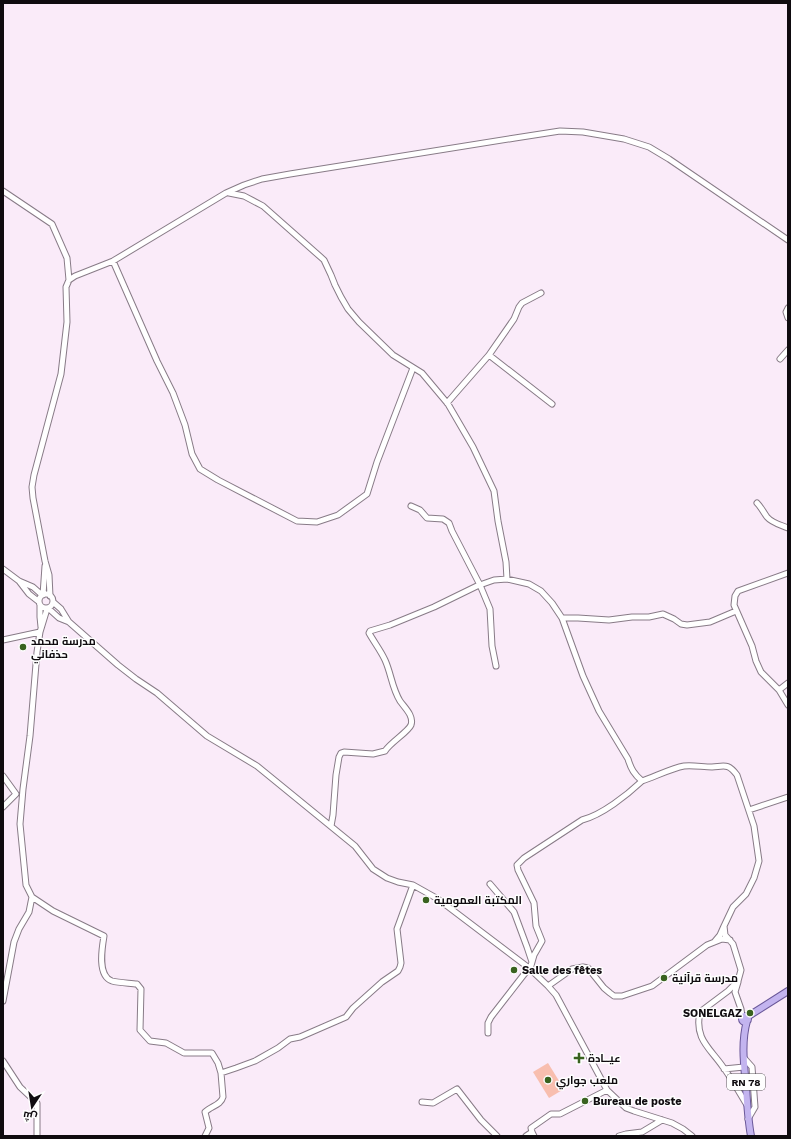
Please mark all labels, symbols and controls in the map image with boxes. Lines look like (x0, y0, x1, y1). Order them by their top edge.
place label: مدرسة محمد حذفاني (31, 635, 96, 664)
marker: مدرسة محمد حذفاني (18, 642, 28, 652)
place label: المكتبة العمومية (434, 894, 522, 908)
marker: المكتبة العمومية (421, 895, 431, 905)
place label: Salle des fêtes (522, 964, 602, 977)
marker: Salle des fêtes (509, 965, 519, 975)
place label: مدرسة قرآنية (672, 972, 738, 985)
marker: مدرسة قرآنية (659, 973, 669, 983)
place label: SONELGAZ (683, 1007, 742, 1020)
marker: SONELGAZ (745, 1008, 755, 1018)
marker: عيــادة (573, 1052, 585, 1064)
place label: عيــادة (588, 1052, 621, 1065)
place label: ملعب جواري (556, 1074, 618, 1090)
road number: RN 78 (727, 1074, 765, 1090)
marker: ملعب جواري (543, 1075, 553, 1085)
north arrow (12, 1087, 52, 1127)
place label: Bureau de poste (593, 1095, 682, 1108)
marker: Bureau de poste (580, 1096, 590, 1106)
text: ش (22, 1108, 38, 1124)

